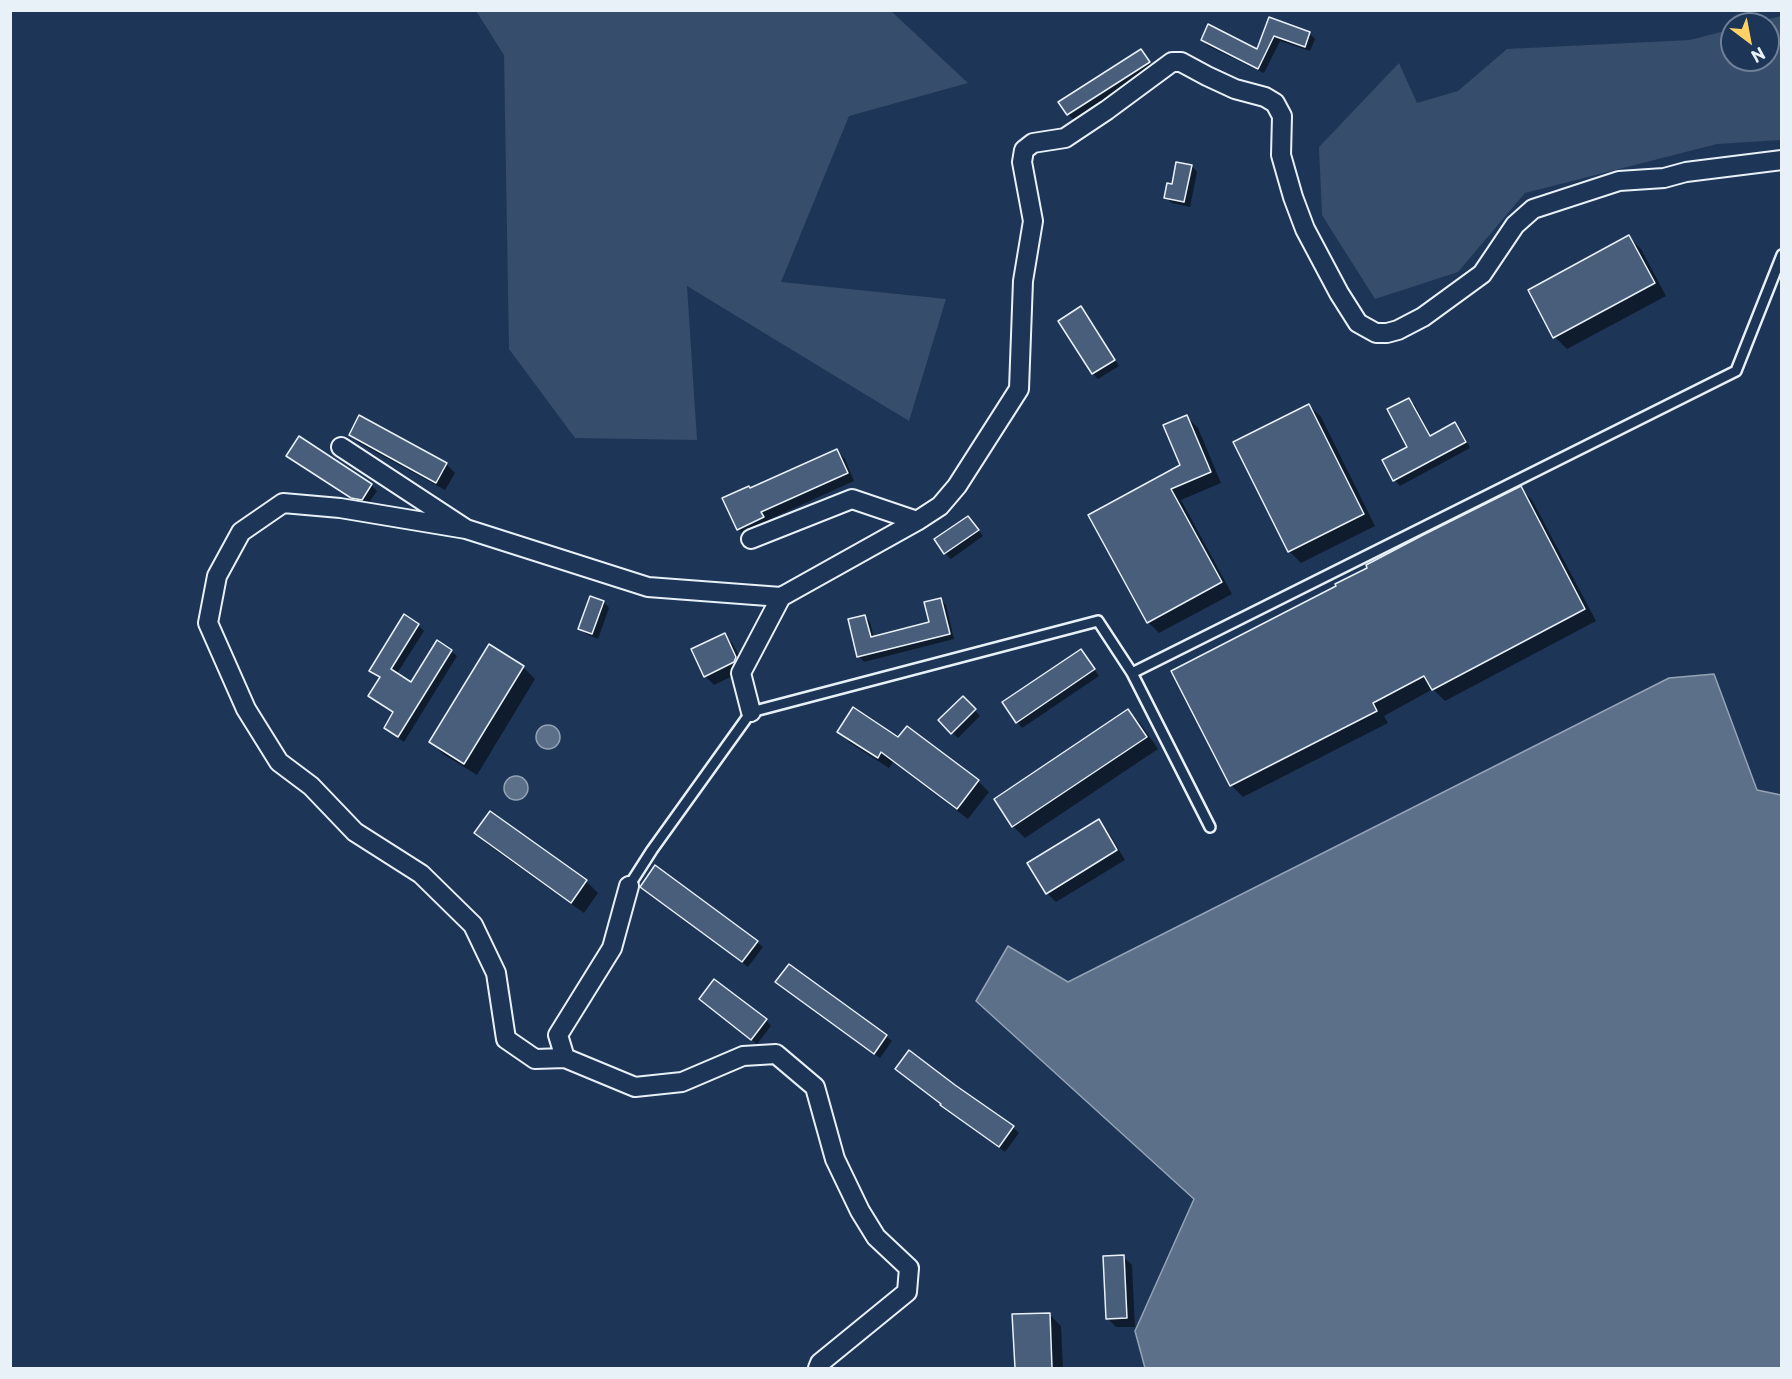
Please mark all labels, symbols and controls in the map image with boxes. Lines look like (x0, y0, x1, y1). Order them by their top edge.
north arrow (1720, 12, 1780, 72)
text: N (1747, 42, 1770, 69)

